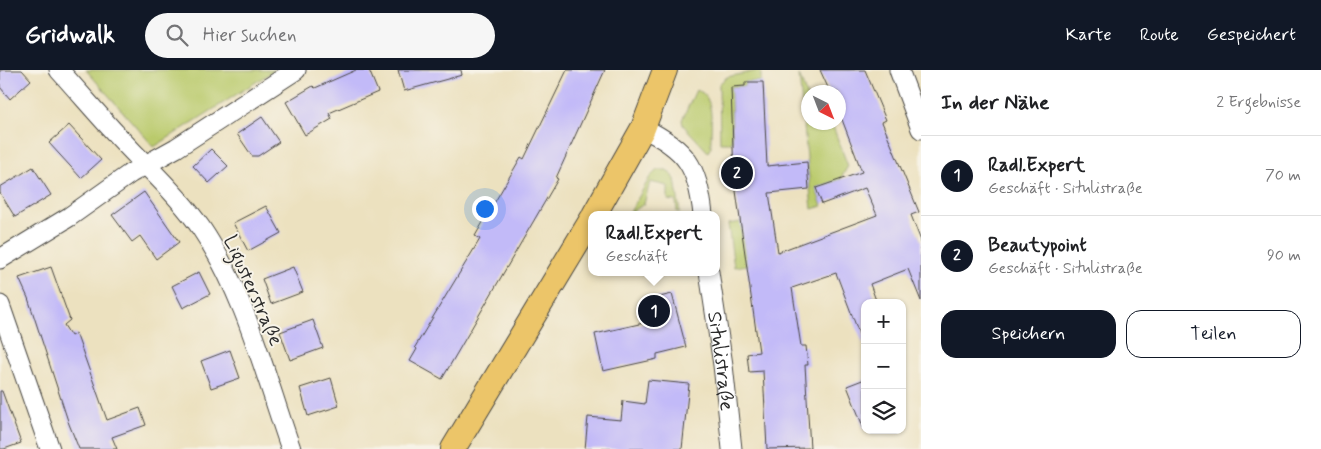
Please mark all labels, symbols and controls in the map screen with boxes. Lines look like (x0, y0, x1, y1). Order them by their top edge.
search box (145, 13, 495, 58)
text: Gridwalk (25, 20, 115, 51)
icon: search (163, 21, 191, 49)
text: Hier suchen (203, 23, 297, 48)
text: Karte (1066, 23, 1112, 47)
text: Route (1140, 23, 1179, 47)
text: Gespeichert (1207, 23, 1296, 47)
north arrow (801, 85, 846, 130)
text: In der Nähe (941, 89, 1049, 117)
text: 2 Ergebnisse (1216, 92, 1301, 113)
text: Radl.Expert (988, 153, 1085, 178)
pin: 2 (721, 154, 753, 192)
text: 1 (953, 165, 961, 186)
text: 70 m (1265, 165, 1301, 186)
text: Geschäft · Situlistraße (988, 178, 1143, 199)
your location (472, 196, 498, 222)
popup (588, 211, 720, 276)
text: Radl.Expert (605, 221, 703, 246)
street label: Ligusterstraße (214, 231, 289, 351)
text: Beautypoint (988, 233, 1087, 258)
text: 2 (953, 245, 961, 266)
text: 90 m (1267, 245, 1301, 266)
text: Geschäft (605, 246, 668, 267)
text: Geschäft · Situlistraße (988, 258, 1143, 279)
pin: 1 (638, 292, 670, 330)
map controls (861, 299, 906, 434)
button: + (861, 299, 906, 344)
street label: Situlistraße (700, 310, 740, 412)
button: Speichern (941, 310, 1116, 358)
button: Teilen (1126, 310, 1301, 358)
button: − (861, 344, 906, 389)
button: layers (861, 389, 906, 434)

